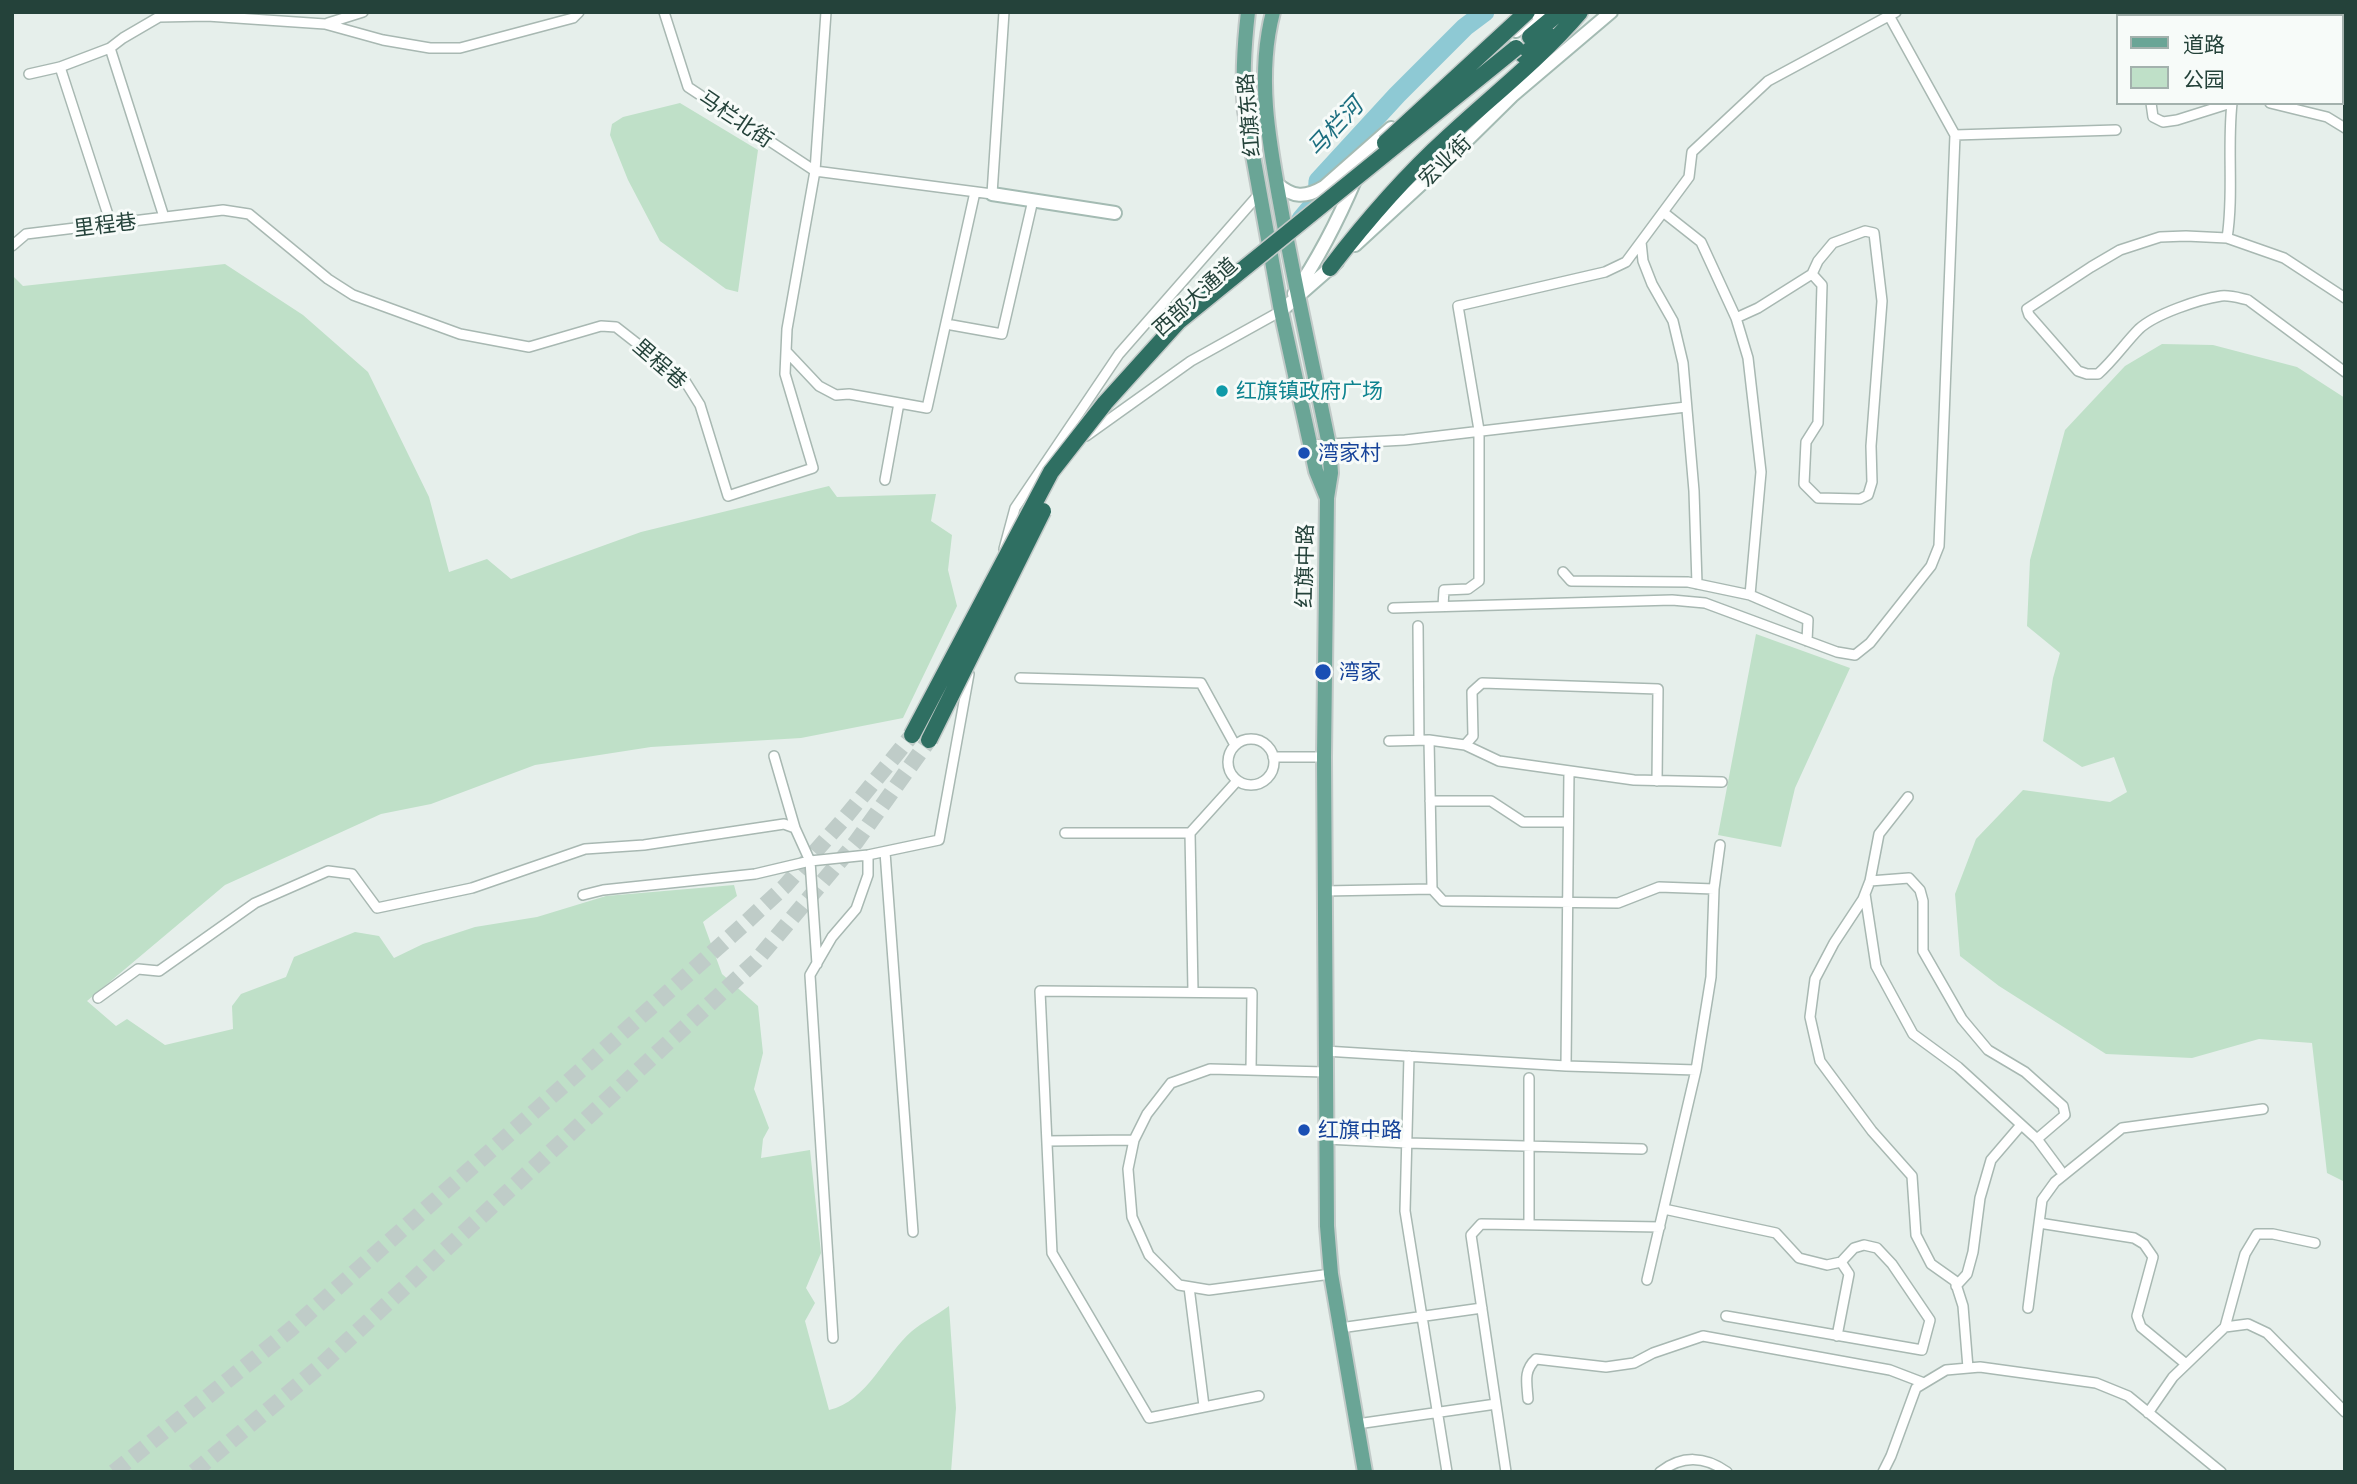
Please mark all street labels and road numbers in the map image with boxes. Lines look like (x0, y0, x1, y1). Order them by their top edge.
street label: 红旗东路 (1233, 72, 1265, 158)
street label: 马栏北街 (694, 85, 778, 153)
street label: 宏业街 (1414, 130, 1476, 192)
street label: 里程巷 (72, 209, 138, 241)
street label: 西部大通道 (1148, 253, 1242, 341)
street label: 里程巷 (628, 334, 692, 394)
street label: 红旗中路 (1292, 524, 1318, 608)

